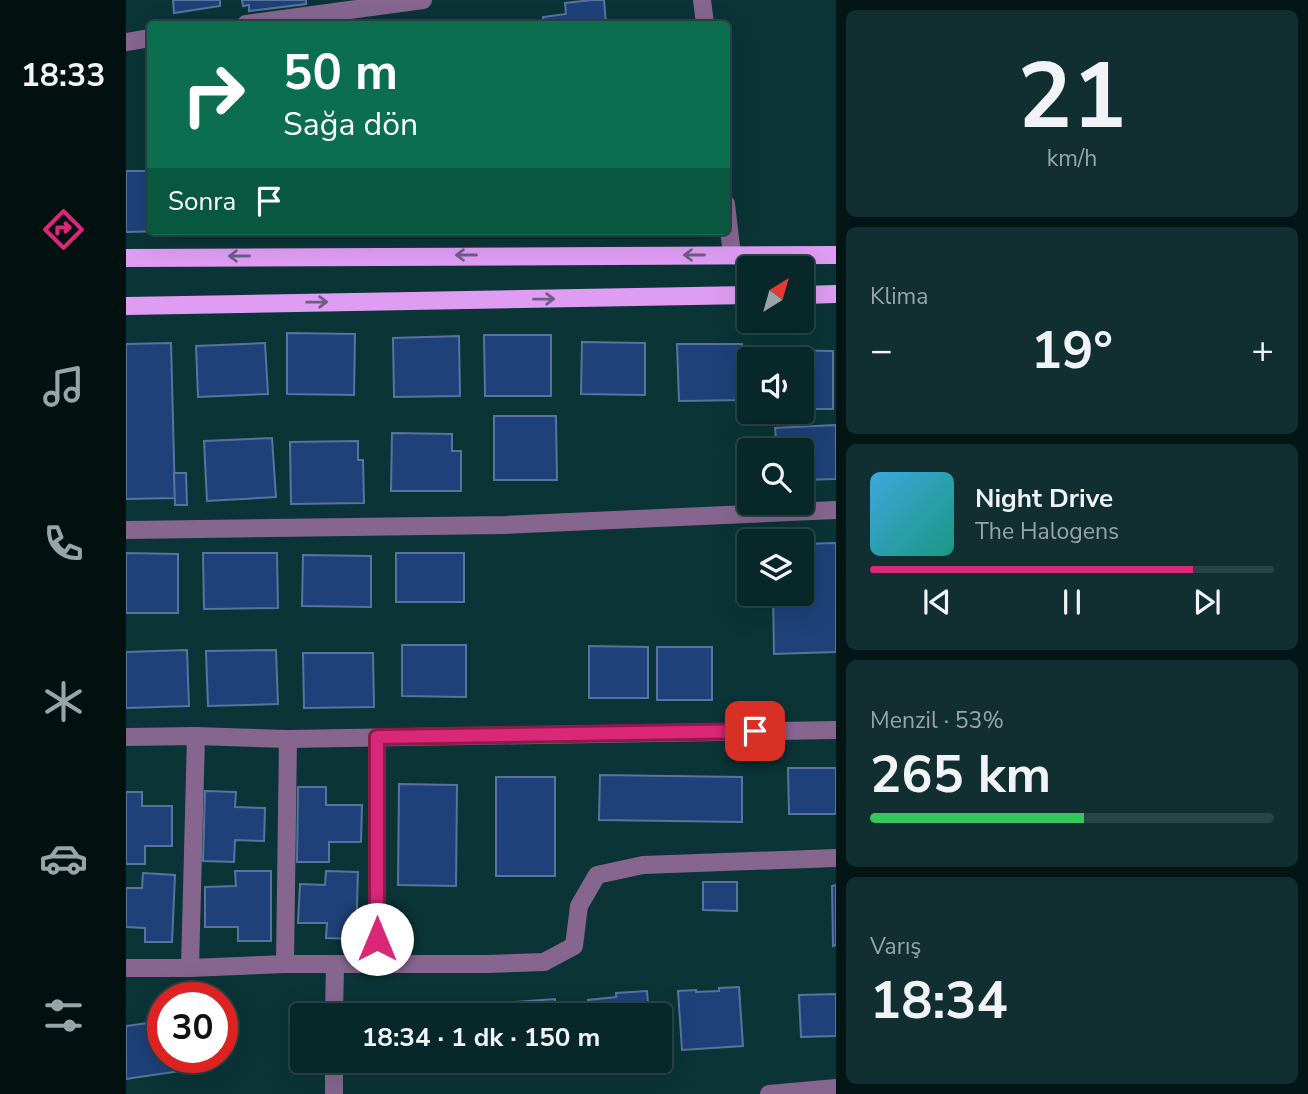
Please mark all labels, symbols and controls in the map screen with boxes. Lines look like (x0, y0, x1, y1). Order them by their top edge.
text: 21 (1017, 35, 1127, 159)
text: 50 m (283, 39, 398, 106)
icon: right (168, 49, 259, 140)
text: 18:33 (21, 54, 105, 97)
text: Sağa dön (283, 103, 418, 146)
text: km/h (1047, 143, 1097, 174)
icon: arrive (250, 182, 288, 220)
text: Sonra (168, 184, 236, 219)
icon: directions (39, 205, 88, 254)
one-way arrow (455, 248, 478, 262)
one-way arrow (683, 248, 706, 262)
one-way arrow (228, 249, 251, 263)
north arrow (737, 256, 814, 332)
map controls (737, 256, 814, 606)
text: Klima (870, 281, 928, 312)
one-way arrow (532, 292, 555, 305)
one-way arrow (305, 295, 328, 309)
text: 19° (1031, 315, 1113, 386)
text: − (870, 325, 893, 376)
text: + (1251, 325, 1274, 376)
button: sound (737, 347, 814, 424)
icon: music (39, 362, 88, 411)
button: search (737, 438, 814, 515)
text: Night Drive (975, 481, 1113, 516)
text: The Halogens (975, 516, 1119, 547)
icon: phone (39, 519, 88, 568)
button: layers (737, 529, 814, 606)
icon: previous (918, 583, 956, 621)
icon: pause (1053, 583, 1091, 621)
icon: next (1188, 583, 1226, 621)
icon: climate (39, 677, 88, 726)
pin (725, 701, 785, 761)
text: Menzil · 53% (870, 705, 1004, 736)
icon: arrive (736, 712, 774, 750)
text: 265 km (870, 739, 1051, 810)
icon: car (39, 834, 88, 883)
position arrow (340, 902, 414, 976)
text: Varış (870, 931, 921, 962)
text: 18:34 (870, 965, 1008, 1036)
speed limit sign: 30 (147, 982, 238, 1073)
icon: filters (39, 991, 88, 1040)
text: 18:34 · 1 dk · 150 m (362, 1020, 600, 1055)

